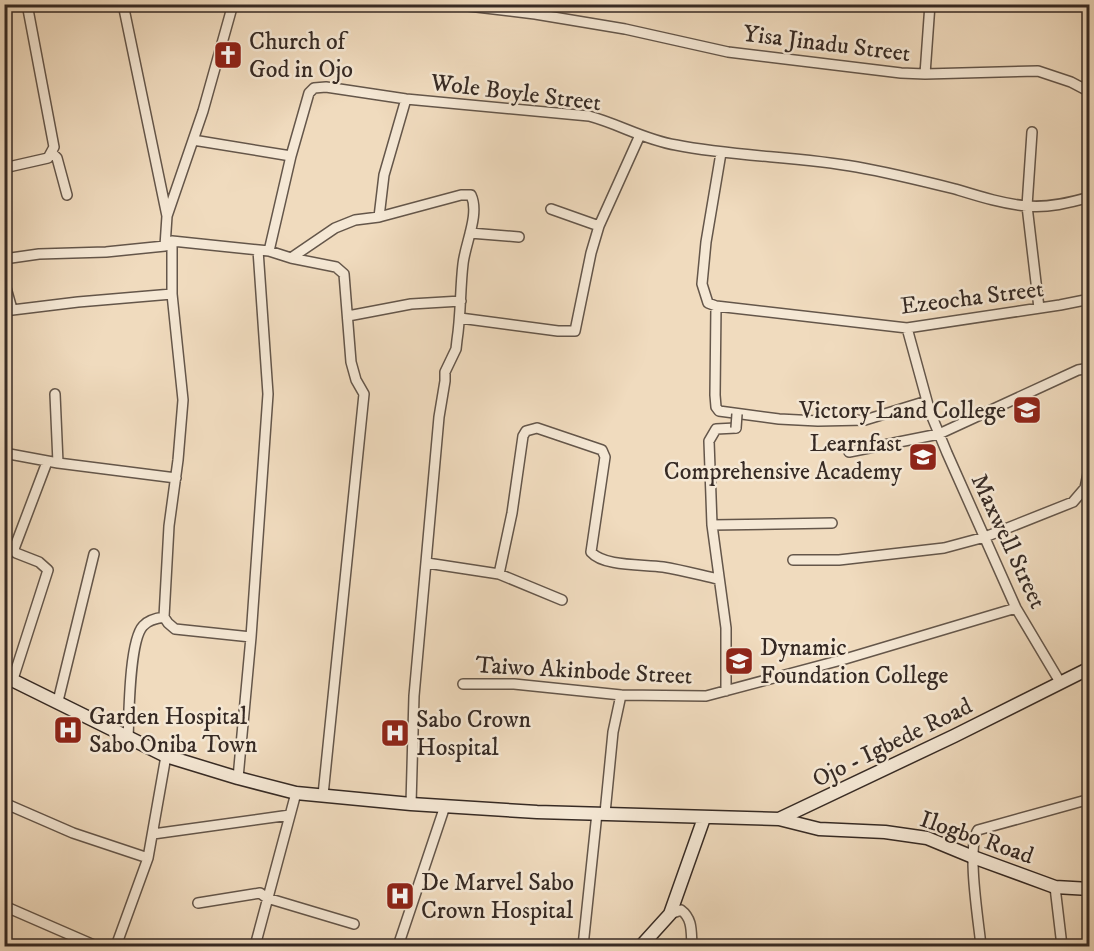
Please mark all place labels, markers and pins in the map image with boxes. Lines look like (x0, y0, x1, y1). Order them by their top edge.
place label: Church of God in Ojo (249, 27, 353, 85)
church icon: Church of God in Ojo (212, 39, 244, 71)
school or university icon: Victory Land College (1011, 394, 1043, 426)
place label: Victory Land College (798, 396, 1006, 426)
place label: Learnfast Comprehensive Academy (664, 429, 903, 487)
school or university icon: Learnfast Comprehensive Academy (907, 441, 939, 473)
place label: Dynamic Foundation College (760, 633, 949, 691)
school or university icon: Dynamic Foundation College (723, 645, 755, 677)
place label: Garden Hospital Sabo Oniba Town (89, 702, 258, 760)
place label: Sabo Crown Hospital (416, 705, 532, 763)
hospital icon: Garden Hospital Sabo Oniba Town (52, 714, 84, 746)
hospital icon: Sabo Crown Hospital (379, 717, 411, 749)
place label: De Marvel Sabo Crown Hospital (421, 868, 574, 926)
hospital icon: De Marvel Sabo Crown Hospital (384, 880, 416, 912)

